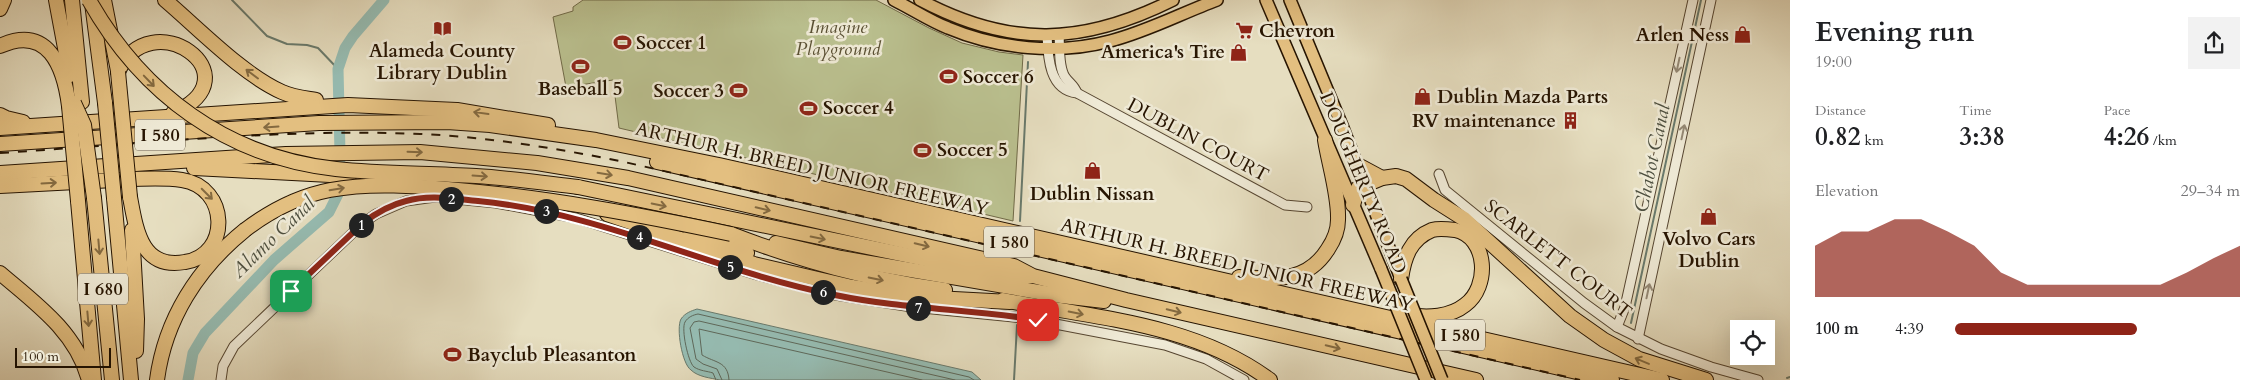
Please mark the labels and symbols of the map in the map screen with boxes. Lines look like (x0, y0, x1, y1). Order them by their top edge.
park label: Imagine Playground (795, 14, 881, 62)
library icon: Alameda County Library Dublin (432, 18, 452, 38)
place label: Chevron (1259, 18, 1336, 44)
supermarket icon: Chevron (1235, 21, 1255, 41)
place label: Arlen Ness (1636, 22, 1729, 48)
shop icon: Arlen Ness (1733, 25, 1753, 45)
place label: Soccer 1 (636, 30, 707, 56)
sports icon: Soccer 1 (612, 33, 632, 53)
place label: Alameda County Library Dublin (369, 38, 516, 86)
place label: America's Tire (1101, 39, 1225, 65)
shop icon: America's Tire (1229, 42, 1249, 62)
sports icon: Baseball 5 (570, 56, 590, 76)
one-way arrow (1673, 56, 1682, 72)
place label: Soccer 6 (963, 64, 1034, 90)
sports icon: Soccer 6 (939, 67, 959, 87)
one-way arrow (246, 68, 259, 79)
one-way arrow (143, 75, 155, 87)
place label: Baseball 5 (537, 76, 623, 102)
place label: Soccer 3 (653, 78, 724, 104)
sports icon: Soccer 3 (728, 81, 748, 101)
place label: Dublin Mazda Parts (1437, 84, 1608, 110)
shop icon: Dublin Mazda Parts (1413, 87, 1433, 107)
street label: DOUGHERTY ROAD (1313, 88, 1413, 278)
street label: DUBLIN COURT (1123, 92, 1273, 188)
place label: Soccer 4 (823, 95, 894, 121)
sports icon: Soccer 4 (799, 98, 819, 118)
water label: Chabot Canal (1627, 101, 1677, 215)
one-way arrow (473, 108, 489, 118)
place label: RV maintenance (1412, 108, 1556, 134)
building icon: RV maintenance (1560, 111, 1580, 131)
street label: ARTHUR H. BREED JUNIOR FREEWAY (633, 116, 992, 223)
road number: I 580 (135, 120, 185, 150)
one-way arrow (263, 122, 279, 132)
one-way arrow (1679, 125, 1688, 141)
place label: Soccer 5 (937, 137, 1008, 163)
sports icon: Soccer 5 (913, 140, 933, 160)
one-way arrow (407, 147, 423, 156)
shop icon: Dublin Nissan (1082, 161, 1102, 181)
one-way arrow (596, 170, 612, 180)
one-way arrow (472, 171, 488, 181)
one-way arrow (40, 179, 56, 188)
place label: Dublin Nissan (1030, 181, 1155, 207)
one-way arrow (328, 184, 344, 194)
pin: 2 (438, 186, 464, 212)
one-way arrow (201, 188, 213, 200)
water label: Alamo Canal (224, 190, 321, 285)
street label: SCARLETT COURT (1479, 193, 1637, 325)
pin: 3 (534, 198, 558, 224)
one-way arrow (651, 201, 667, 211)
one-way arrow (755, 205, 771, 214)
shop icon: Volvo Cars Dublin (1699, 206, 1719, 226)
pin: 1 (348, 212, 374, 238)
street label: ARTHUR H. BREED JUNIOR FREEWAY (1058, 212, 1417, 319)
pin: 4 (626, 224, 652, 250)
road number: I 580 (984, 226, 1034, 258)
place label: Volvo Cars Dublin (1662, 226, 1756, 274)
one-way arrow (810, 234, 826, 243)
one-way arrow (94, 239, 104, 255)
one-way arrow (913, 241, 929, 250)
pin: 5 (718, 254, 742, 280)
pin (270, 270, 312, 312)
road number: I 680 (78, 274, 128, 304)
one-way arrow (867, 275, 883, 284)
pin: 6 (810, 280, 836, 304)
one-way arrow (1644, 284, 1653, 300)
pin: 7 (906, 296, 930, 320)
pin (1017, 299, 1059, 341)
one-way arrow (1166, 307, 1182, 316)
one-way arrow (1067, 309, 1083, 319)
one-way arrow (83, 311, 93, 327)
road number: I 580 (1435, 320, 1485, 350)
place label: Bayclub Pleasanton (467, 342, 637, 368)
one-way arrow (1324, 342, 1340, 352)
scale bar (15, 345, 111, 368)
sports icon: Bayclub Pleasanton (443, 345, 463, 365)
one-way arrow (1635, 355, 1650, 364)

